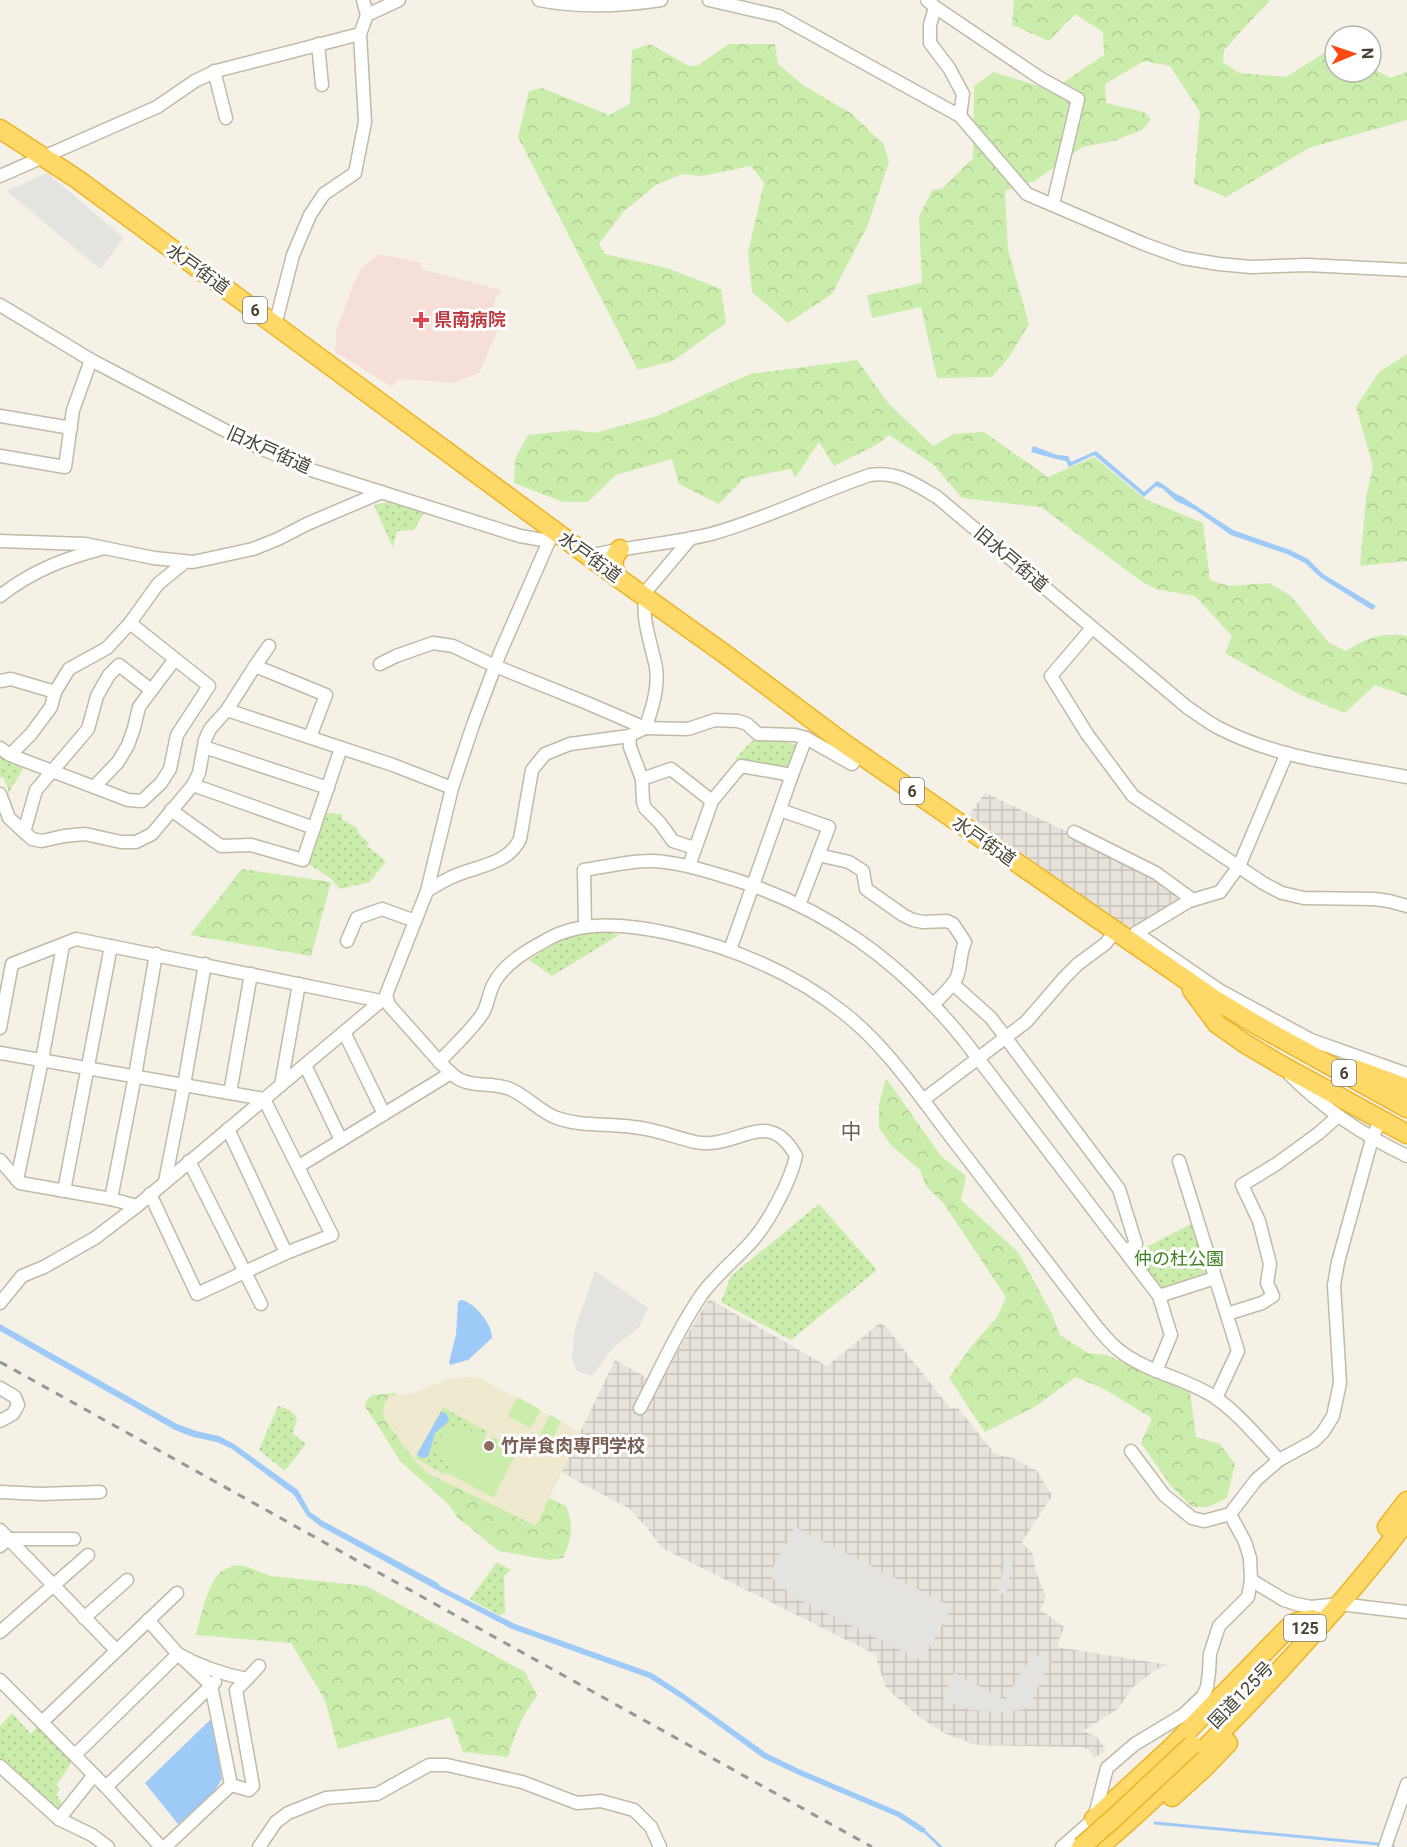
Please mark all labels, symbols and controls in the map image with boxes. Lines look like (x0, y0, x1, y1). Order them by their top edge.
north arrow (1323, 24, 1383, 84)
text: N (1358, 48, 1377, 59)
street label: 水戸街道 (163, 239, 234, 298)
road number: 6 (243, 297, 267, 323)
place label: 県南病院 (434, 309, 506, 330)
marker: 県南病院 (412, 311, 430, 329)
street label: 旧水戸街道 (224, 422, 315, 477)
street label: 旧水戸街道 (970, 522, 1053, 596)
street label: 水戸街道 (555, 527, 626, 586)
road number: 6 (900, 778, 924, 804)
street label: 水戸街道 (949, 811, 1020, 870)
road number: 6 (1332, 1060, 1356, 1086)
district label: 中 (841, 1120, 862, 1144)
park label: 仲の杜公園 (1134, 1248, 1224, 1269)
place label: 竹岸食肉専門学校 (501, 1435, 645, 1456)
marker: 竹岸食肉専門学校 (482, 1439, 496, 1453)
road number: 125 (1284, 1615, 1326, 1641)
street label: 国道125号 (1204, 1657, 1277, 1732)

